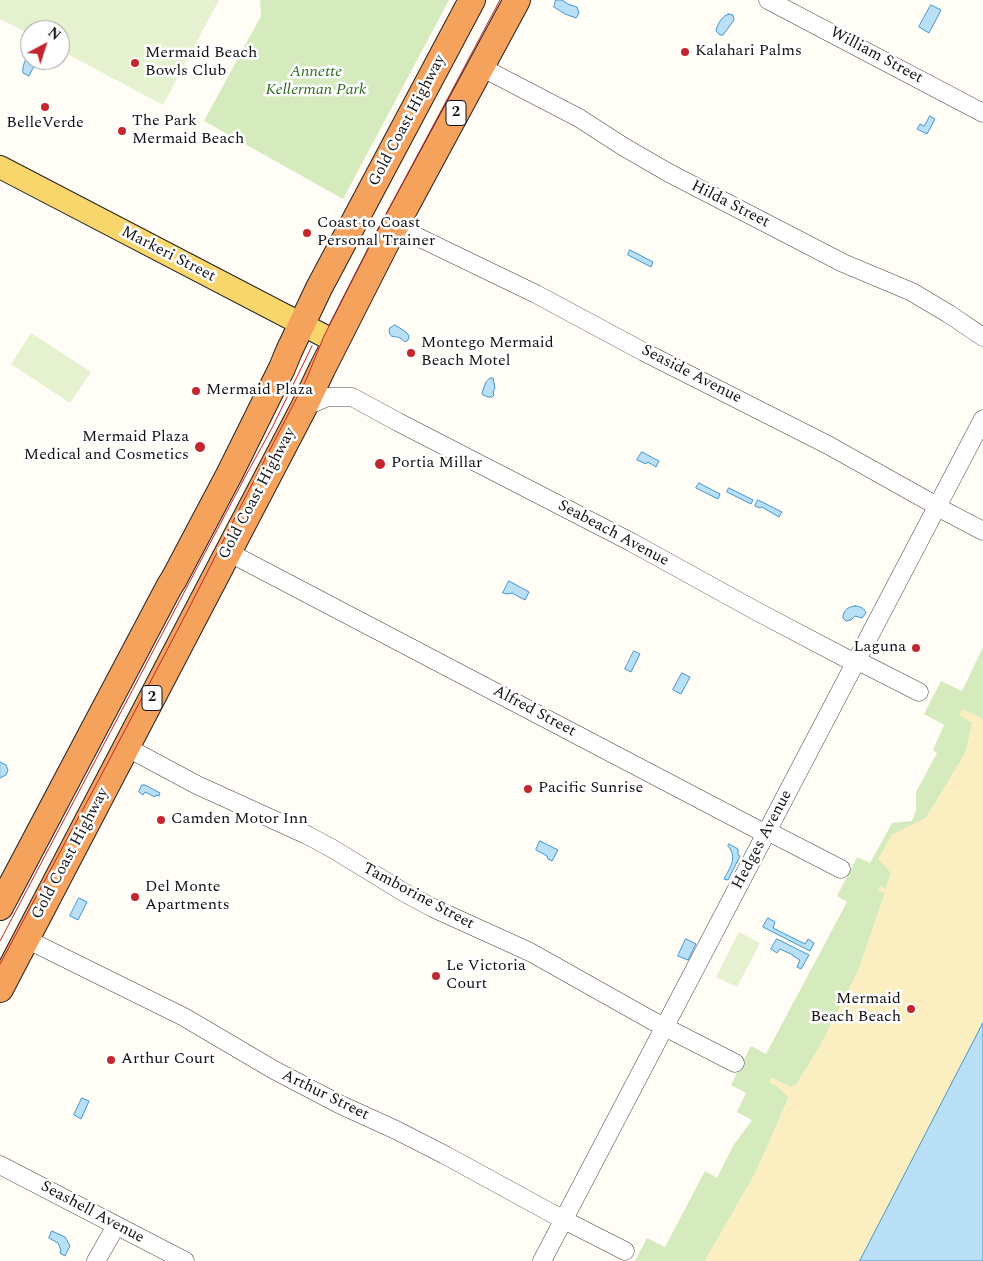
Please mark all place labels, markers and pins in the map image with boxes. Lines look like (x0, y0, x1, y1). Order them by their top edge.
place label: Kalahari Palms (695, 42, 802, 62)
place label: Mermaid Beach Bowls Club (145, 44, 257, 82)
marker: Kalahari Palms (679, 46, 691, 58)
marker: Mermaid Beach Bowls Club (129, 57, 141, 69)
marker: BelleVerde (39, 101, 51, 113)
place label: The Park Mermaid Beach (132, 112, 244, 150)
place label: BelleVerde (6, 114, 84, 134)
marker: The Park Mermaid Beach (116, 125, 128, 137)
place label: Coast to Coast Personal Trainer (317, 214, 435, 252)
marker: Coast to Coast Personal Trainer (301, 227, 313, 239)
place label: Montego Mermaid Beach Motel (421, 334, 554, 372)
marker: Montego Mermaid Beach Motel (405, 347, 417, 359)
place label: Mermaid Plaza (206, 381, 313, 401)
marker: Mermaid Plaza (190, 385, 202, 397)
place label: Mermaid Plaza Medical and Cosmetics (24, 428, 189, 466)
marker: Mermaid Plaza Medical and Cosmetics (193, 440, 207, 454)
place label: Portia Millar (391, 454, 482, 474)
marker: Portia Millar (373, 457, 387, 471)
place label: Laguna (853, 638, 906, 658)
marker: Laguna (910, 642, 922, 654)
place label: Pacific Sunrise (538, 779, 643, 799)
marker: Pacific Sunrise (522, 783, 534, 795)
place label: Camden Motor Inn (171, 810, 308, 830)
marker: Camden Motor Inn (155, 814, 167, 826)
place label: Del Monte Apartments (145, 878, 230, 916)
marker: Del Monte Apartments (129, 891, 141, 903)
place label: Le Victoria Court (446, 957, 526, 995)
marker: Le Victoria Court (430, 970, 442, 982)
place label: Mermaid Beach Beach (810, 990, 901, 1028)
marker: Mermaid Beach Beach (905, 1003, 917, 1015)
place label: Arthur Court (121, 1050, 215, 1070)
marker: Arthur Court (105, 1054, 117, 1066)

